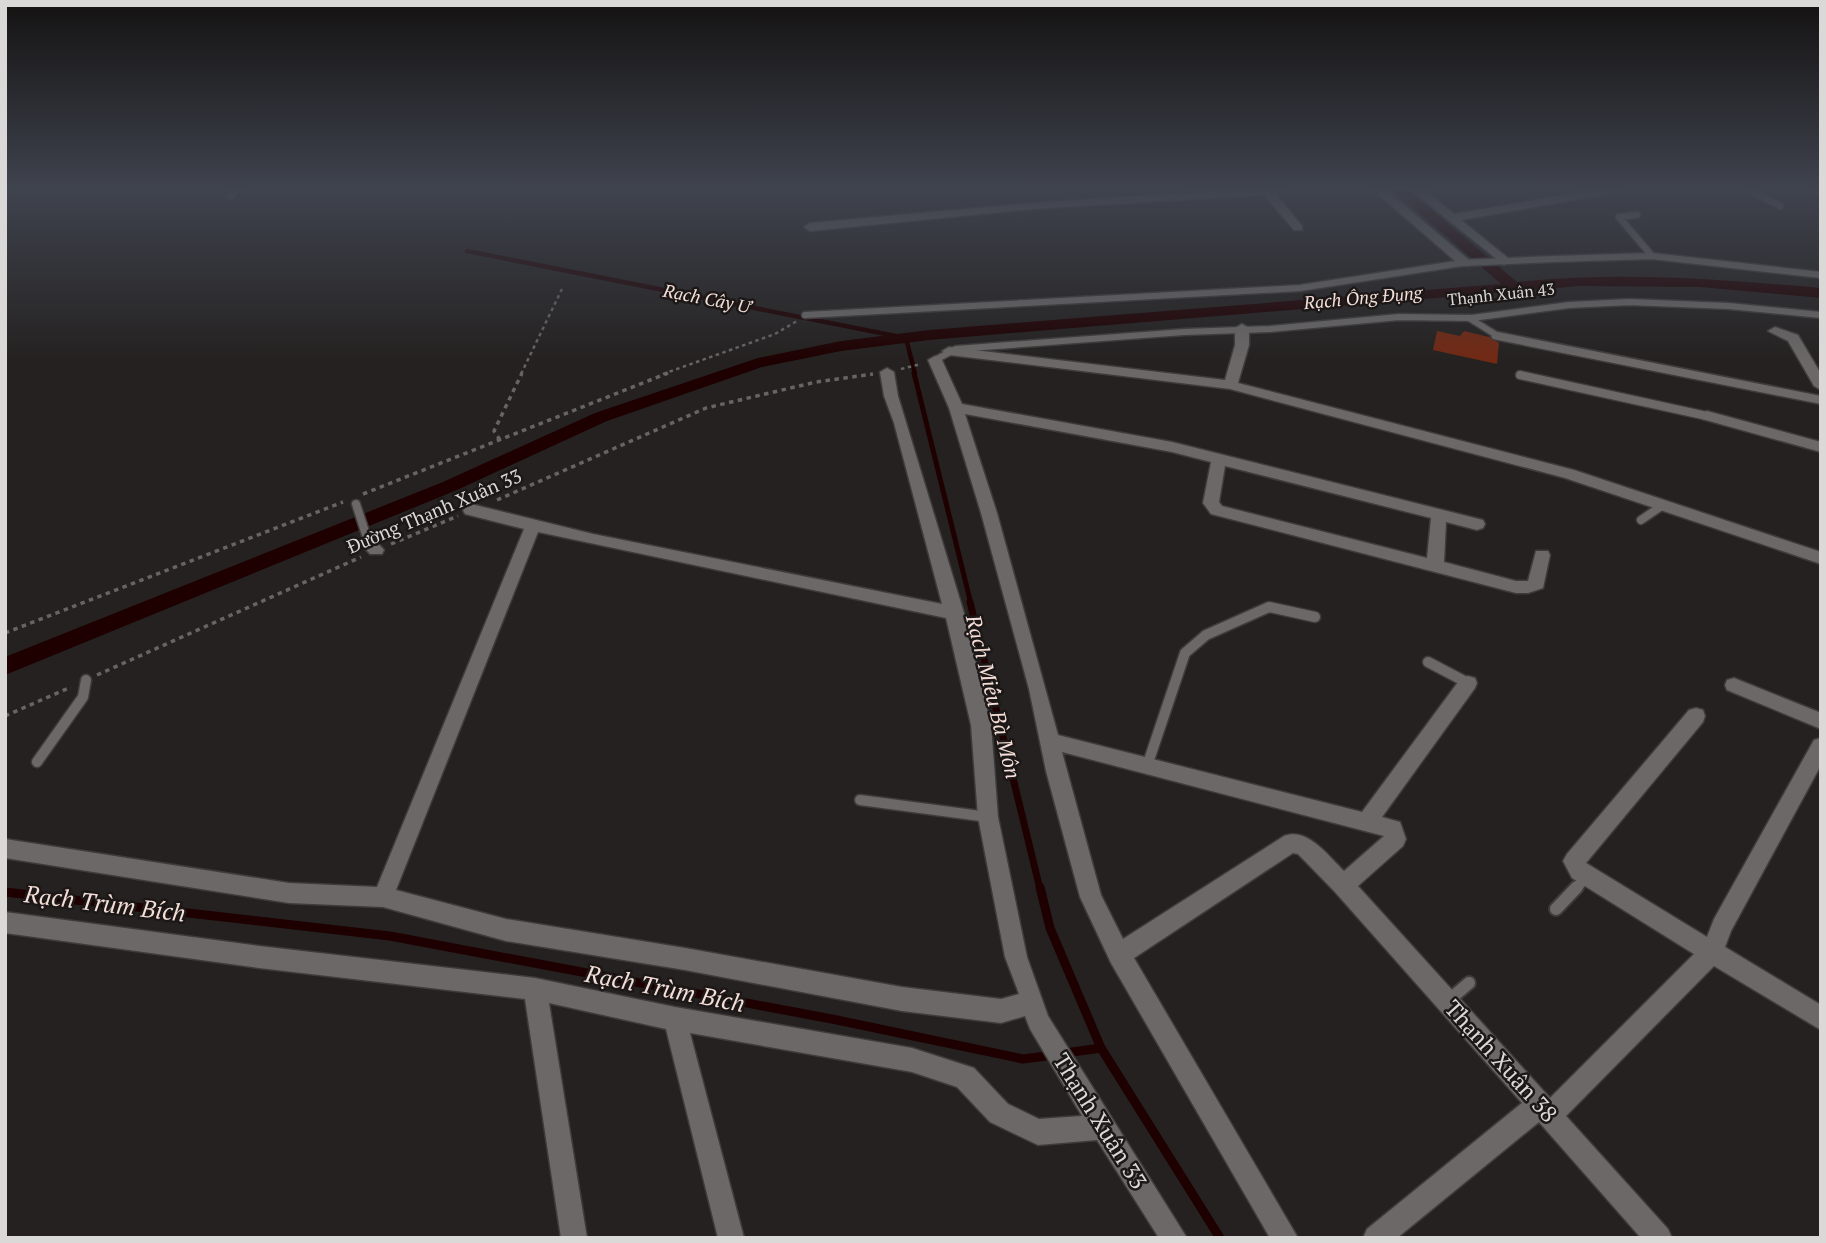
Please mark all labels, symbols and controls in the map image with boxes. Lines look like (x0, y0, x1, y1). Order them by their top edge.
street label: Thạnh Xuân 43 (1446, 277, 1556, 311)
water label: Rạch Cây Ư (660, 278, 756, 319)
water label: Rạch Ông Đụng (1302, 280, 1424, 314)
street label: Đường Thạnh Xuân 33 (343, 462, 525, 559)
water label: Rạch Miếu Bà Môn (960, 611, 1028, 782)
water label: Rạch Trùm Bích (22, 877, 188, 929)
water label: Rạch Trùm Bích (582, 957, 748, 1019)
street label: Thạnh Xuân 38 (1438, 993, 1565, 1129)
street label: Thạnh Xuân 33 (1046, 1047, 1155, 1195)

